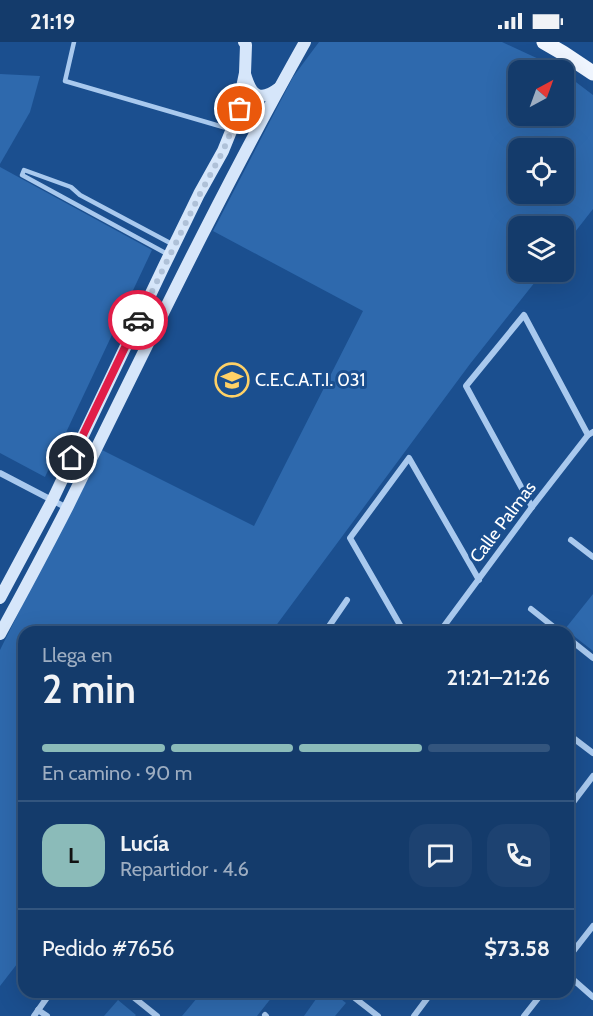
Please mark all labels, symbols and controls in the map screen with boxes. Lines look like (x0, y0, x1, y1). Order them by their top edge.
text: 21:19 (30, 8, 75, 35)
north arrow (508, 60, 574, 126)
map controls (508, 60, 574, 282)
pin (214, 83, 265, 134)
icon: bag (223, 92, 256, 125)
button: locate (508, 138, 574, 204)
button: layers (508, 216, 574, 282)
courier (108, 290, 168, 350)
icon: car (122, 304, 155, 337)
school or university icon: C.E.C.A.T.I. 031 (214, 362, 250, 398)
place label: C.E.C.A.T.I. 031 (255, 369, 365, 391)
pin (46, 432, 97, 483)
icon: home (55, 441, 88, 474)
street label: Calle Palmas (465, 477, 541, 567)
text: Llega en (42, 643, 112, 667)
text: 21:21–21:26 (447, 664, 550, 691)
text: 2 min (42, 665, 136, 713)
text: En camino · 90 m (42, 761, 192, 785)
button: chat (409, 824, 472, 887)
button: phone (487, 824, 550, 887)
text: Lucía (120, 830, 169, 857)
text: L (68, 842, 79, 869)
text: Repartidor · 4.6 (120, 857, 249, 881)
text: Pedido #7656 (42, 935, 175, 962)
text: $73.58 (484, 935, 550, 962)

